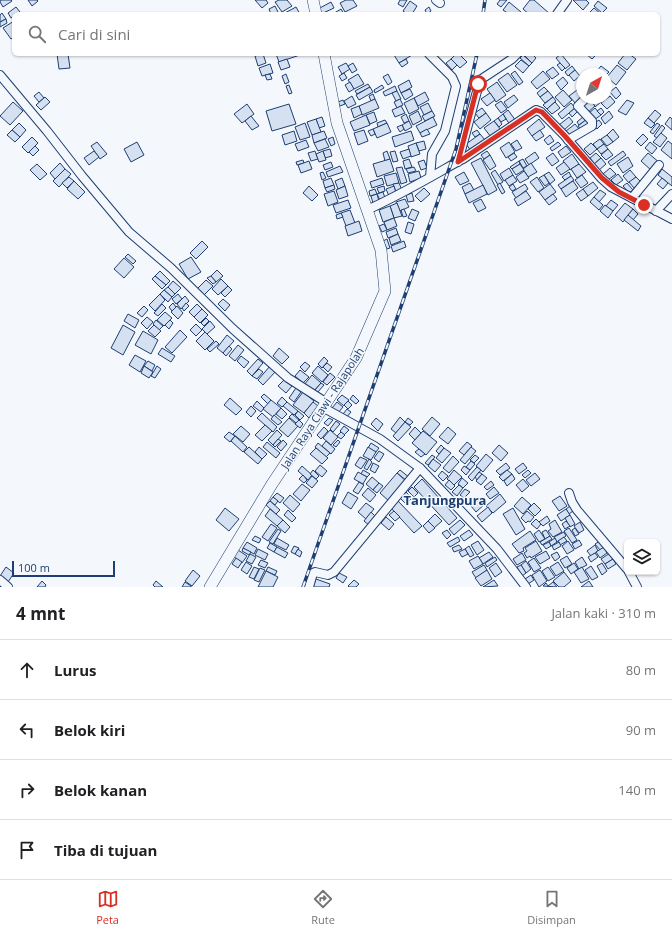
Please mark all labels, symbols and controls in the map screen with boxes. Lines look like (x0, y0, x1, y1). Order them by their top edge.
search box (12, 12, 660, 56)
icon: search (26, 23, 48, 45)
text: Cari di sini (58, 24, 130, 44)
north arrow (576, 68, 612, 104)
route start (469, 75, 487, 93)
route end (635, 196, 653, 214)
street label: Jalan Raya Ciawi - Rajapolah (276, 344, 367, 473)
district label: Tanjungpura (404, 491, 486, 509)
map controls (624, 539, 660, 575)
button: layers (624, 539, 660, 575)
scale bar (12, 559, 115, 578)
text: 100 m (18, 560, 50, 575)
text: 4 mnt (16, 602, 65, 625)
text: Jalan kaki · 310 m (551, 604, 656, 622)
icon: ahead (16, 659, 38, 681)
text: Lurus (54, 660, 96, 680)
text: 80 m (626, 661, 656, 679)
icon: left (16, 719, 38, 741)
text: Belok kiri (54, 720, 125, 740)
text: 90 m (626, 721, 656, 739)
icon: right (16, 779, 38, 801)
text: Belok kanan (54, 780, 147, 800)
text: 140 m (618, 781, 656, 799)
icon: arrive (16, 839, 38, 861)
text: Tiba di tujuan (54, 840, 157, 860)
tab: Peta (96, 888, 119, 927)
tab: Rute (311, 888, 335, 927)
tab: Disimpan (527, 888, 576, 927)

